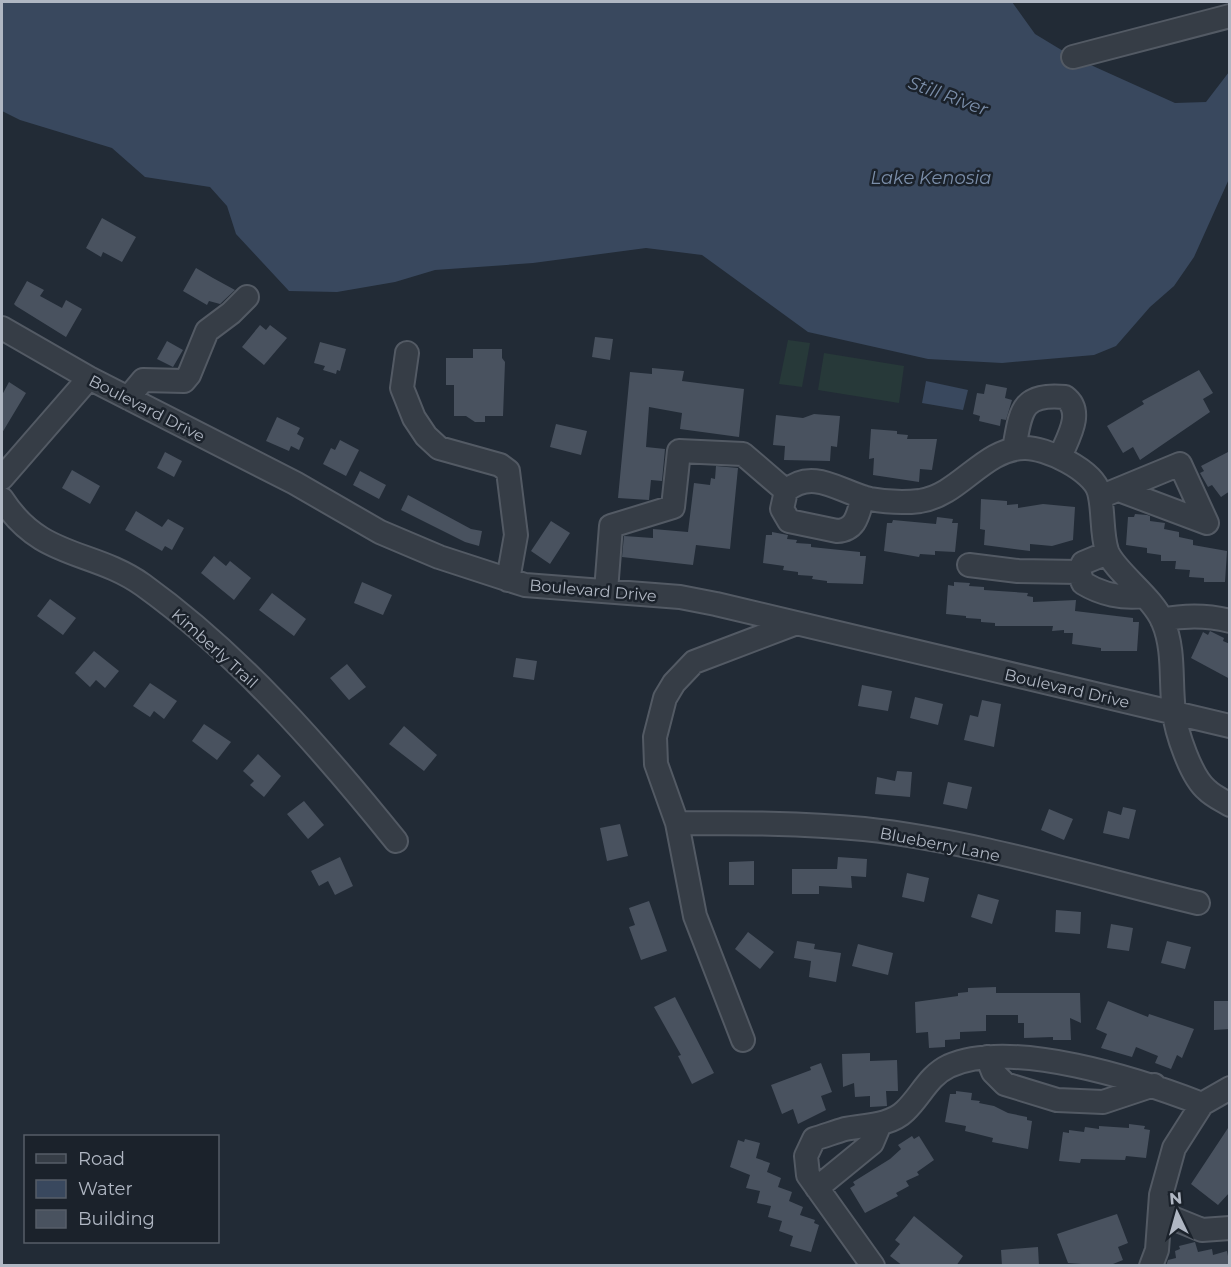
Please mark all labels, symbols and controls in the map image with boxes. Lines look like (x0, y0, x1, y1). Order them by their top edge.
water label: Still River (905, 71, 992, 121)
water label: Lake Kenosia (870, 167, 992, 189)
street label: Boulevard Drive (86, 371, 208, 446)
street label: Boulevard Drive (529, 575, 657, 606)
street label: Kimberly Trail (168, 605, 262, 692)
street label: Boulevard Drive (1003, 665, 1131, 712)
street label: Blueberry Lane (878, 824, 1002, 865)
legend (24, 1135, 219, 1243)
text: Road (78, 1148, 125, 1170)
text: Water (78, 1178, 133, 1200)
north arrow (1147, 1183, 1207, 1243)
text: N (1168, 1189, 1183, 1209)
text: Building (78, 1208, 155, 1230)

